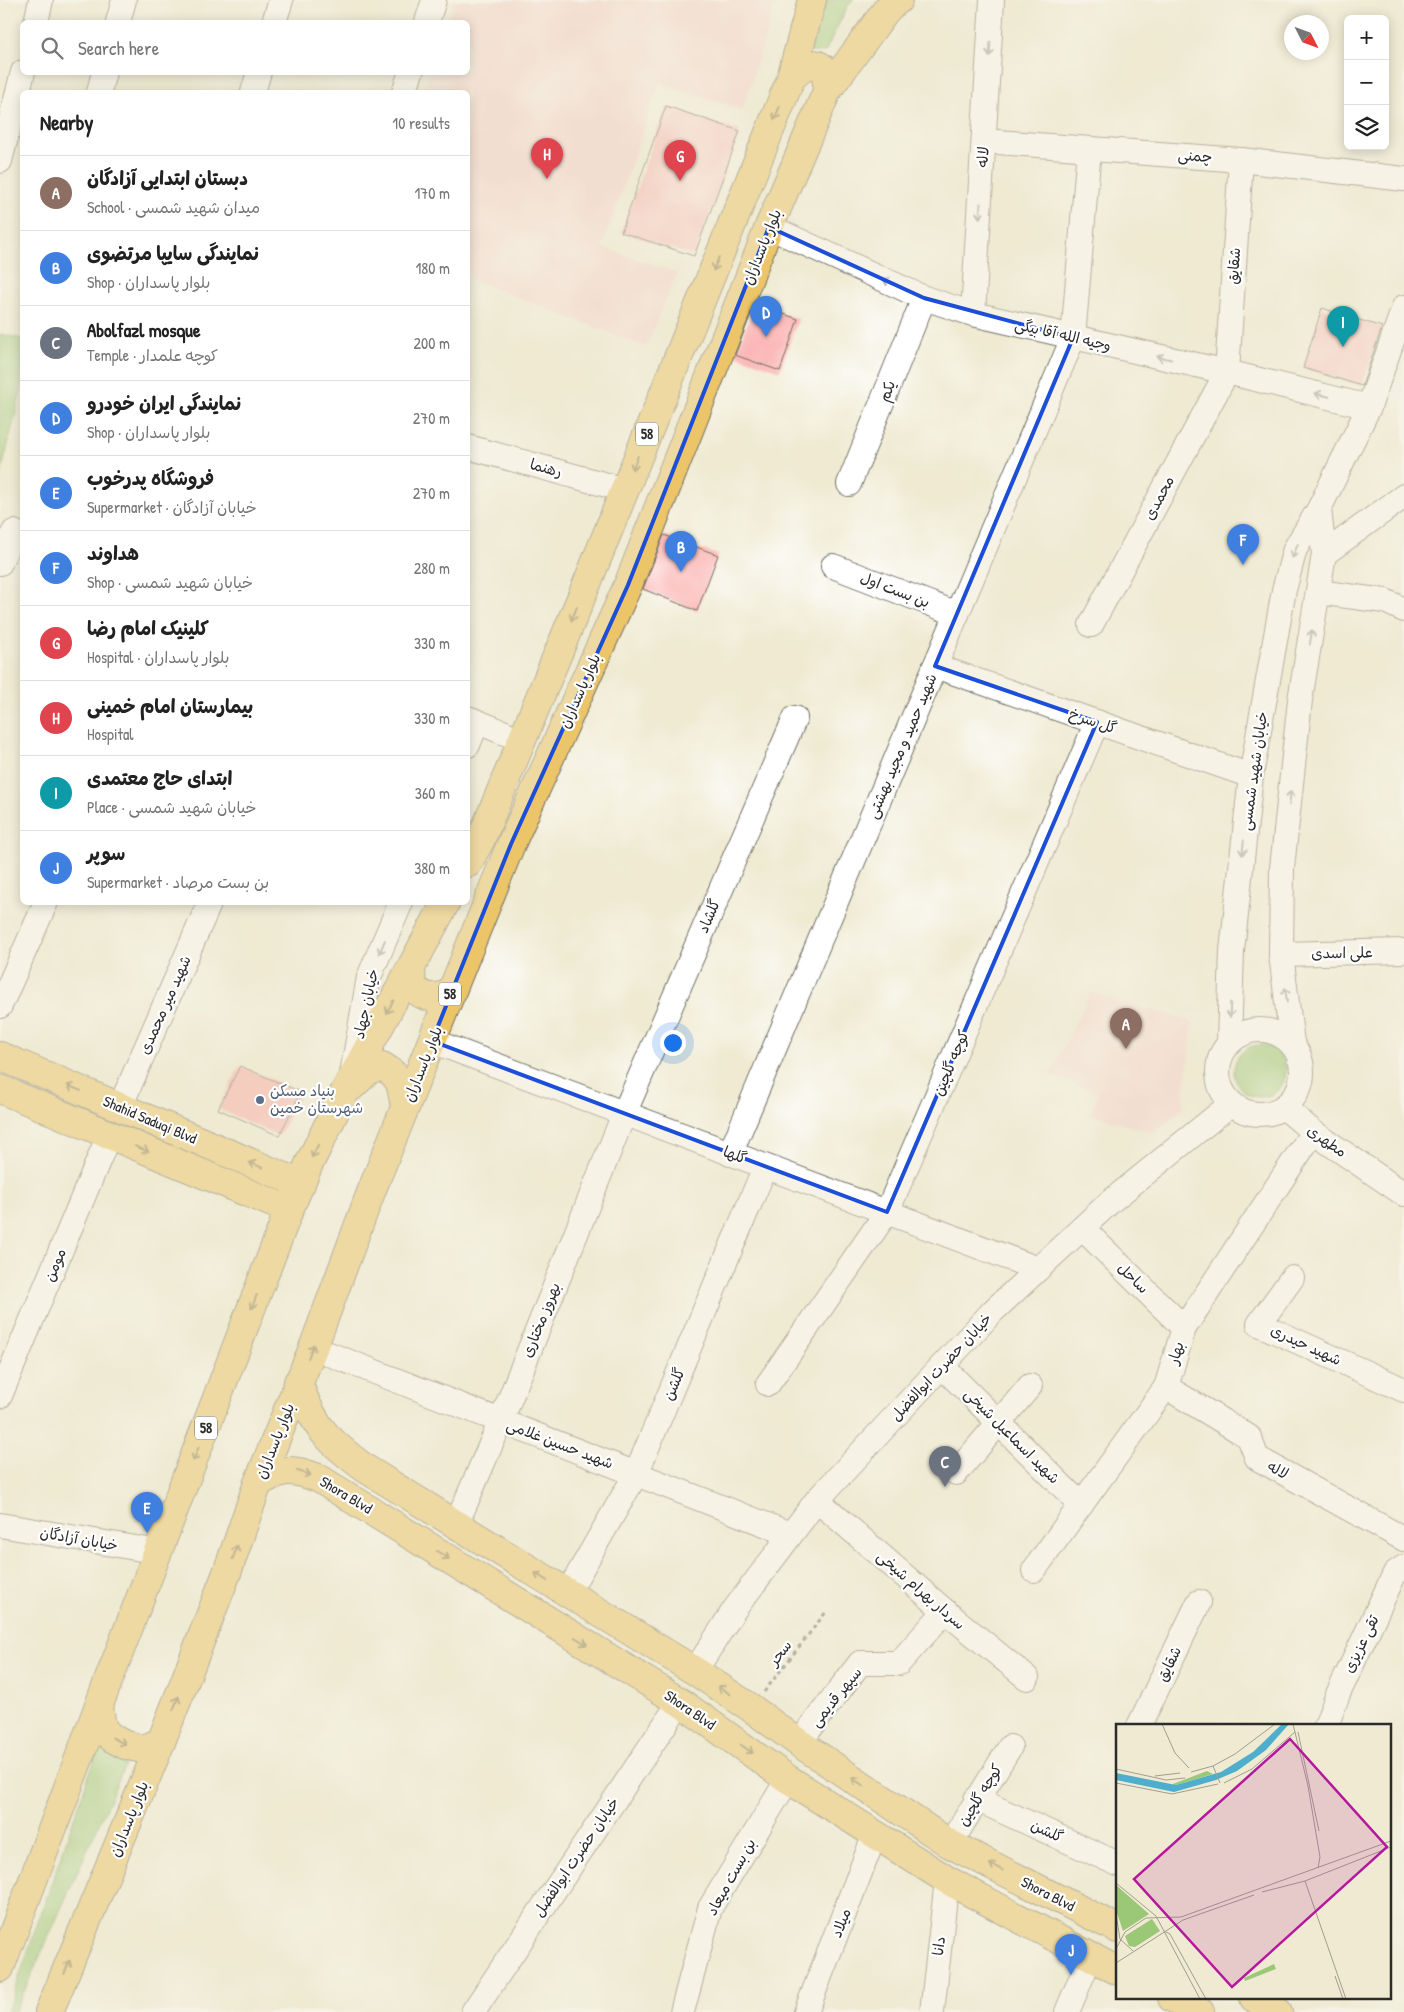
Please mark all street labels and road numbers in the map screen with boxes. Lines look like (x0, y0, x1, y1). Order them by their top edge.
street label: چمنی (1177, 144, 1213, 167)
street label: لاله (971, 146, 994, 168)
street label: بلوار پاسداران (737, 206, 786, 288)
street label: شقایق (1222, 247, 1245, 285)
street label: وجیه الله آقا بیگی (1013, 313, 1113, 356)
street label: یکم (873, 377, 902, 405)
road number: 58 (636, 422, 658, 446)
street label: رهنما (528, 453, 565, 482)
street label: محمدی (1138, 472, 1179, 524)
street label: بن بست اول (857, 567, 933, 612)
street label: بلوار پاسداران (554, 650, 605, 732)
street label: شهید حمید و مجید بهشتی (861, 670, 942, 822)
street label: گل سرخ (1066, 703, 1120, 738)
street label: خیابان شهید شمسی (1235, 710, 1272, 832)
street label: گلشاد (692, 896, 725, 936)
street label: علی اسدی (1311, 941, 1373, 964)
street label: شهید میر محمدی (133, 952, 196, 1058)
street label: خیابان جهاد (348, 967, 383, 1041)
road number: 58 (439, 982, 461, 1006)
street label: بلوار پاسداران (398, 1023, 447, 1105)
street label: کوچه گلچین (927, 1027, 974, 1099)
street label: Shahid Saduqi Blvd (100, 1090, 200, 1149)
street label: مطهری (1303, 1119, 1351, 1162)
street label: گلها (720, 1140, 750, 1169)
street label: مومن (38, 1245, 71, 1285)
street label: ساحل (1113, 1257, 1154, 1298)
street label: بهروز مختاری (516, 1279, 565, 1360)
street label: خیابان حضرت ابوالفضل (885, 1308, 996, 1425)
street label: شهید حیدری (1267, 1319, 1345, 1370)
street label: بهار (1162, 1339, 1189, 1368)
street label: گلشن (657, 1364, 690, 1403)
street label: شهید اسماعیل شیخی (960, 1383, 1065, 1488)
street label: بلوار پاسداران (250, 1400, 299, 1482)
street label: شهید حسین غلامی (504, 1414, 617, 1474)
road number: 58 (195, 1416, 217, 1440)
street label: لاله (1264, 1455, 1293, 1484)
street label: Shora Blvd (316, 1471, 377, 1519)
street label: خیابان آزادگان (38, 1521, 120, 1556)
street label: سردار بهرام شیخی (871, 1545, 970, 1635)
street label: تقی عزیزی (1338, 1611, 1384, 1676)
street label: سحر (762, 1635, 796, 1672)
street label: شقایق (1151, 1643, 1186, 1685)
street label: سپهر قدیمی (805, 1662, 866, 1731)
street label: Shora Blvd (660, 1685, 720, 1735)
street label: کوچه گلچین (952, 1760, 1007, 1830)
street label: بلوار پاسداران (104, 1778, 153, 1860)
street label: خیابان حضرت ابوالفضل (528, 1793, 624, 1921)
street label: گلشن (1028, 1814, 1067, 1847)
street label: بن بست میعاد (701, 1834, 760, 1919)
street label: Shora Blvd (1018, 1871, 1079, 1916)
street label: میلاد (825, 1905, 856, 1941)
street label: دانا (927, 1935, 950, 1957)

